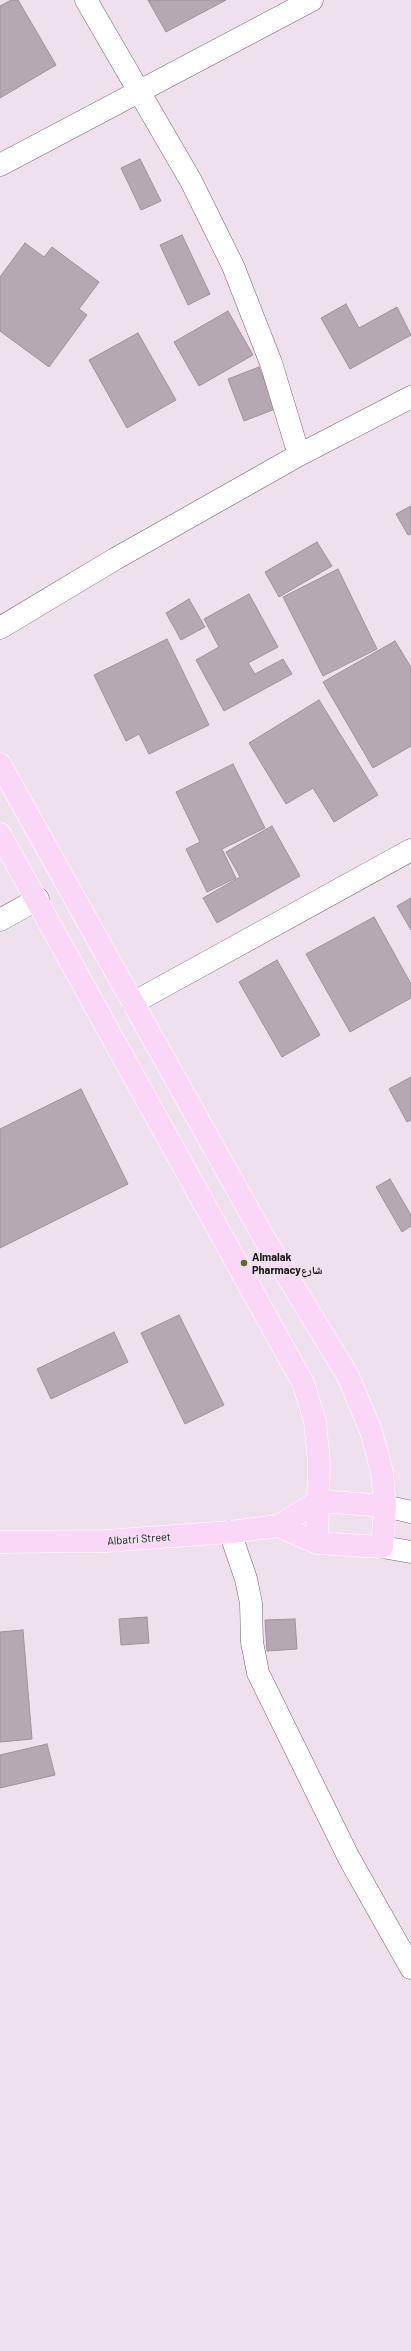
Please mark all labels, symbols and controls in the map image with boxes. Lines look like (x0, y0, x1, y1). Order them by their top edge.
place label: Almalak Pharmacyشارع (252, 1250, 323, 1276)
marker: Almalak Pharmacyشارع (239, 1258, 249, 1268)
street label: Albatri Street (107, 1530, 171, 1548)

